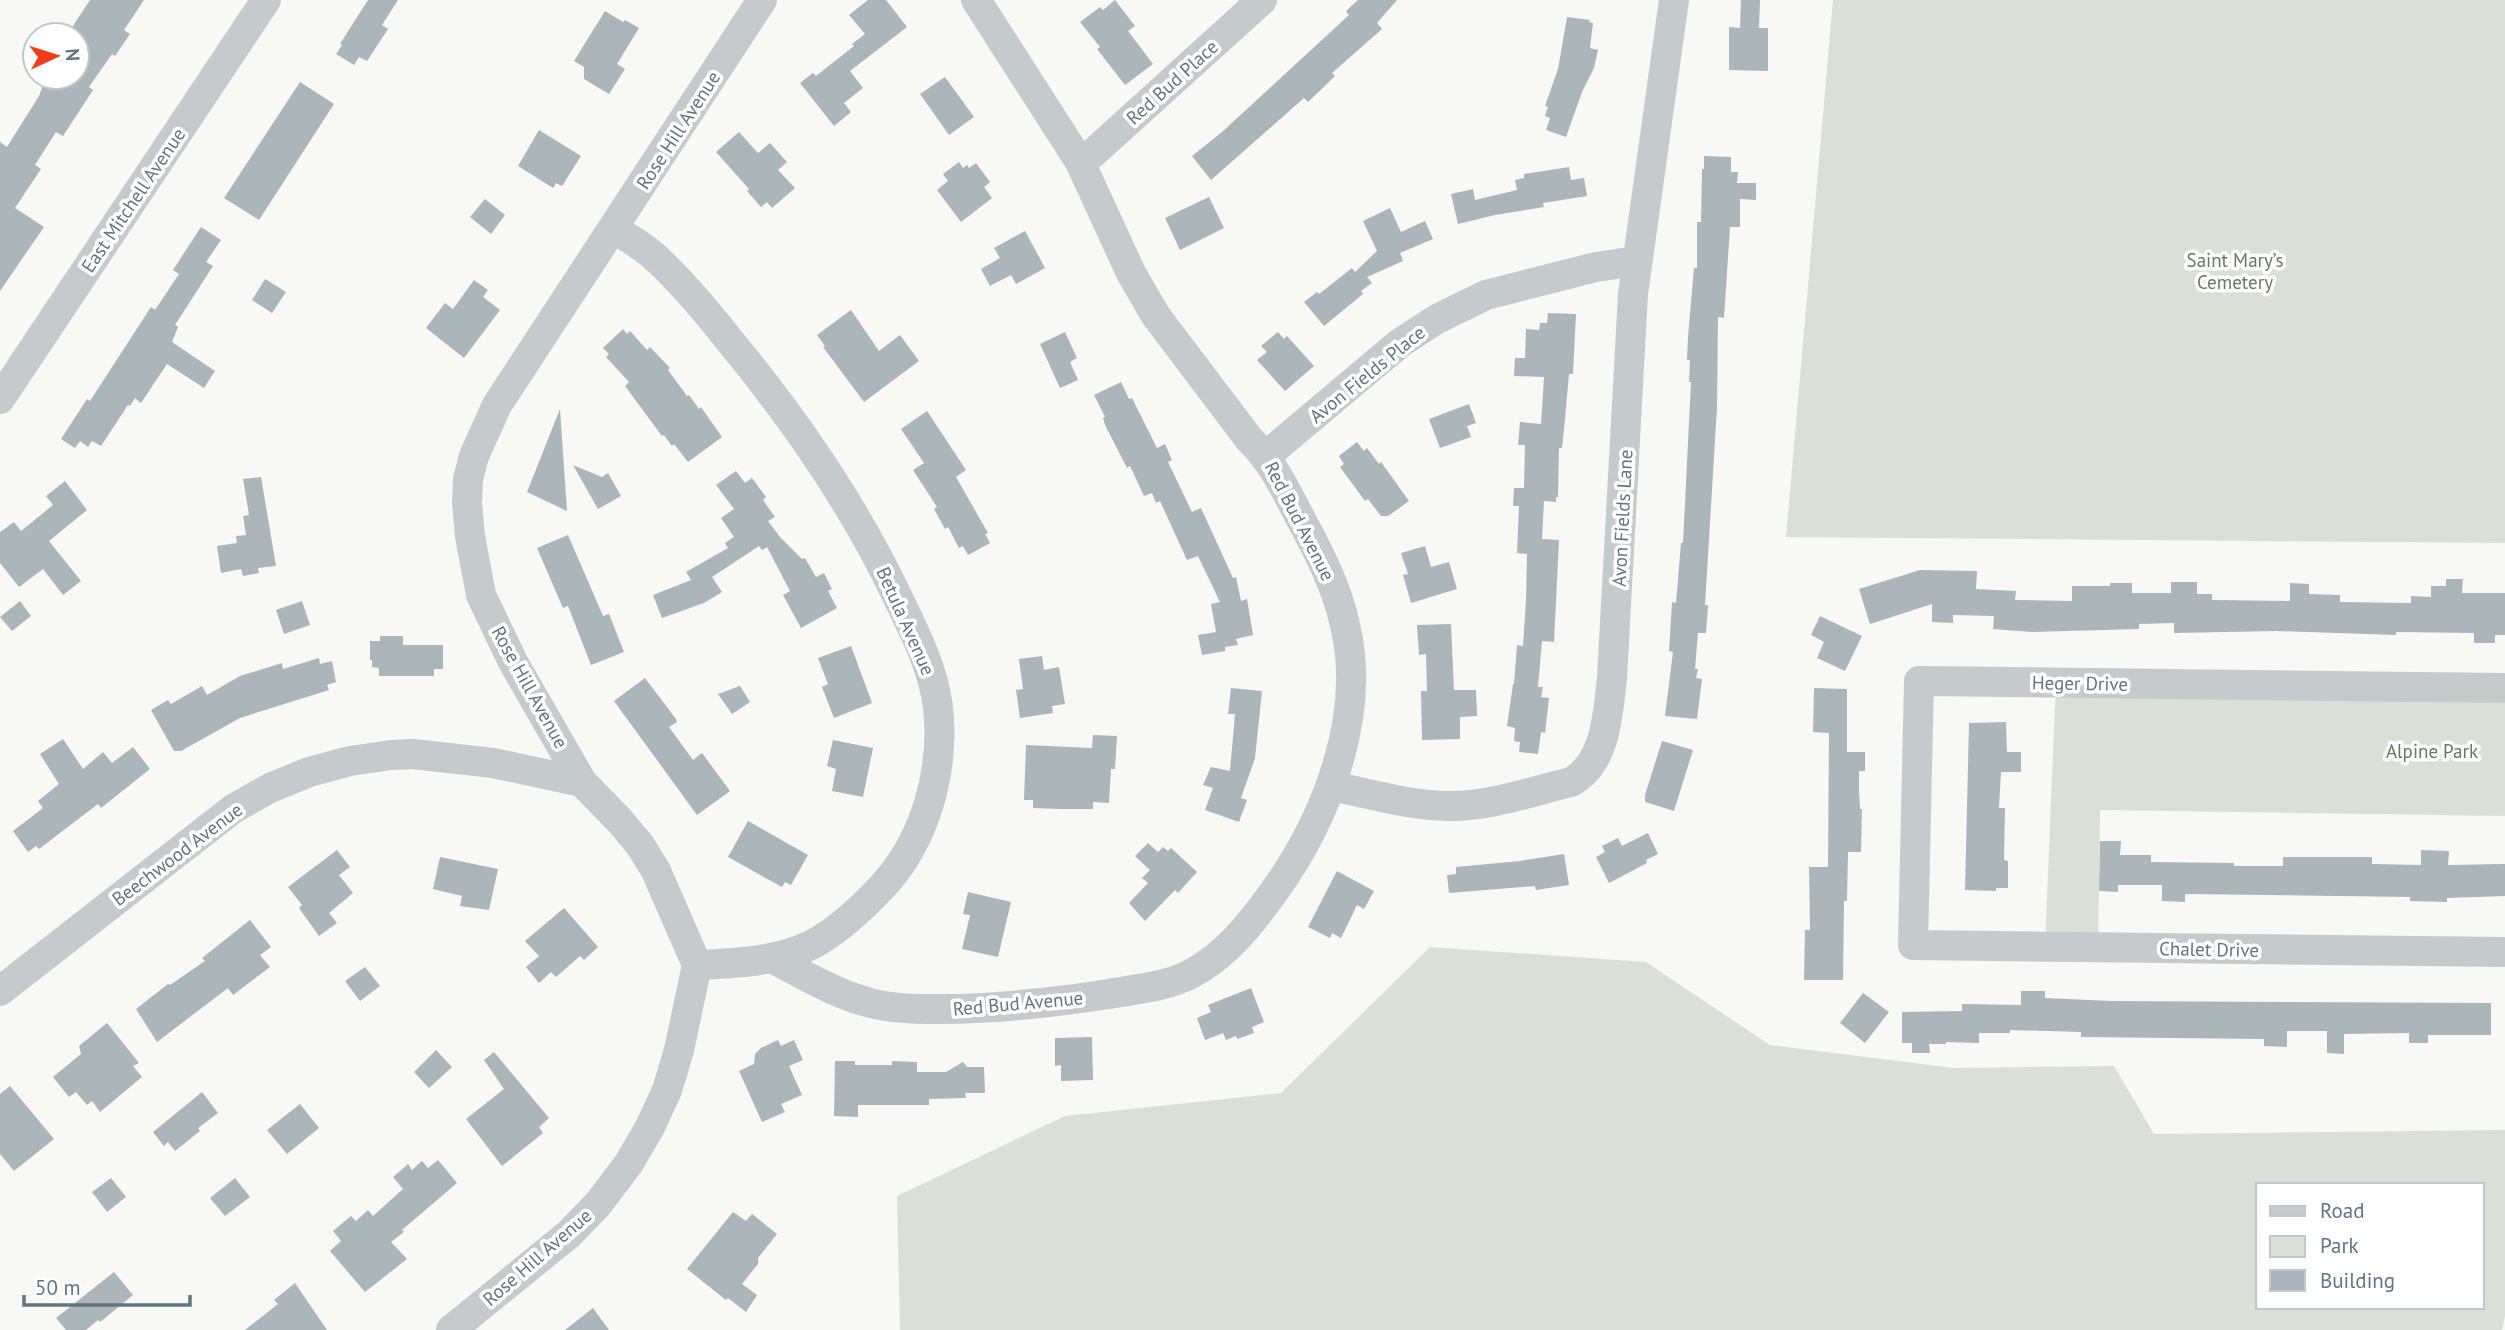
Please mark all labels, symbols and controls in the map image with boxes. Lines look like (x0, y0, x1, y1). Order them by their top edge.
north arrow (21, 21, 91, 91)
street label: Red Bud Place (1121, 34, 1223, 130)
text: N (61, 48, 85, 62)
street label: Rose Hill Avenue (631, 66, 725, 194)
street label: East Mitchell Avenue (76, 123, 190, 277)
park label: Saint Mary’s Cemetery (2187, 248, 2283, 294)
street label: Avon Fields Place (1304, 320, 1430, 428)
street label: Avon Fields Lane (1606, 449, 1638, 587)
street label: Red Bud Avenue (1260, 457, 1340, 585)
street label: Betula Avenue (871, 563, 941, 679)
street label: Rose Hill Avenue (487, 622, 573, 752)
street label: Heger Drive (2032, 670, 2128, 696)
park label: Alpine Park (2386, 739, 2478, 763)
street label: Beechwood Avenue (107, 797, 247, 911)
street label: Chalet Drive (2159, 936, 2259, 962)
street label: Red Bud Avenue (952, 985, 1084, 1021)
legend (2256, 1183, 2484, 1309)
text: Road (2320, 1197, 2364, 1224)
street label: Rose Hill Avenue (478, 1203, 596, 1311)
text: Park (2320, 1232, 2359, 1259)
scale bar (24, 1264, 191, 1308)
text: Building (2320, 1267, 2395, 1294)
text: 50 m (35, 1274, 81, 1301)

